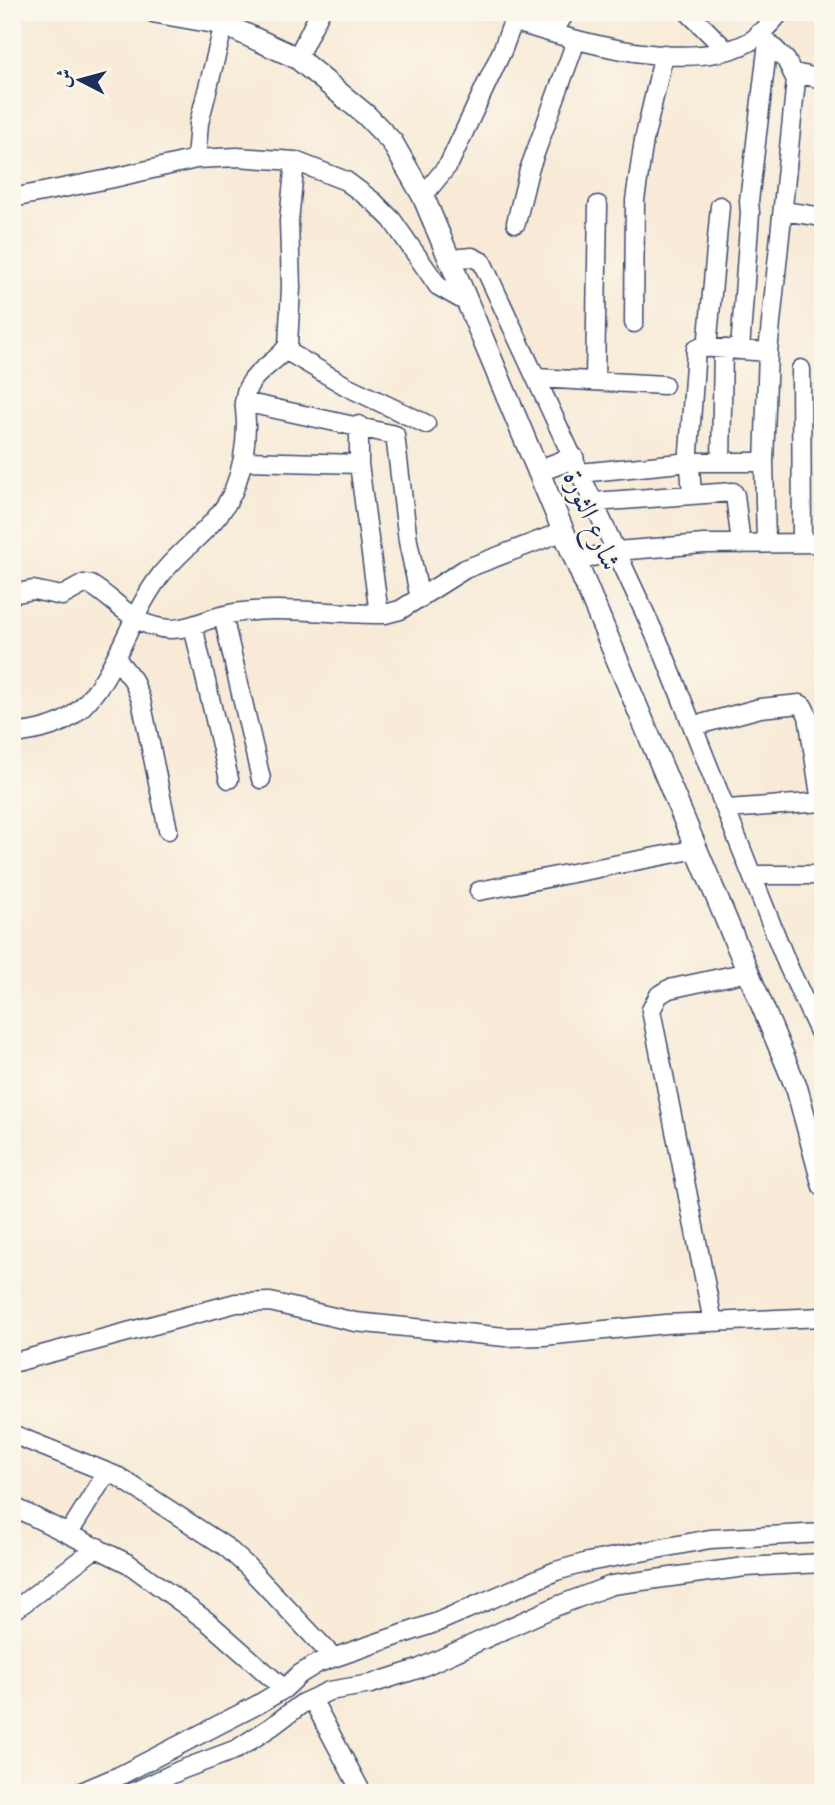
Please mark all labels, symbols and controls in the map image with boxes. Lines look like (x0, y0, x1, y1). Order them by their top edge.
north arrow (46, 46, 116, 116)
text: ش (55, 68, 76, 89)
street label: شارع الثورة (550, 467, 623, 578)

